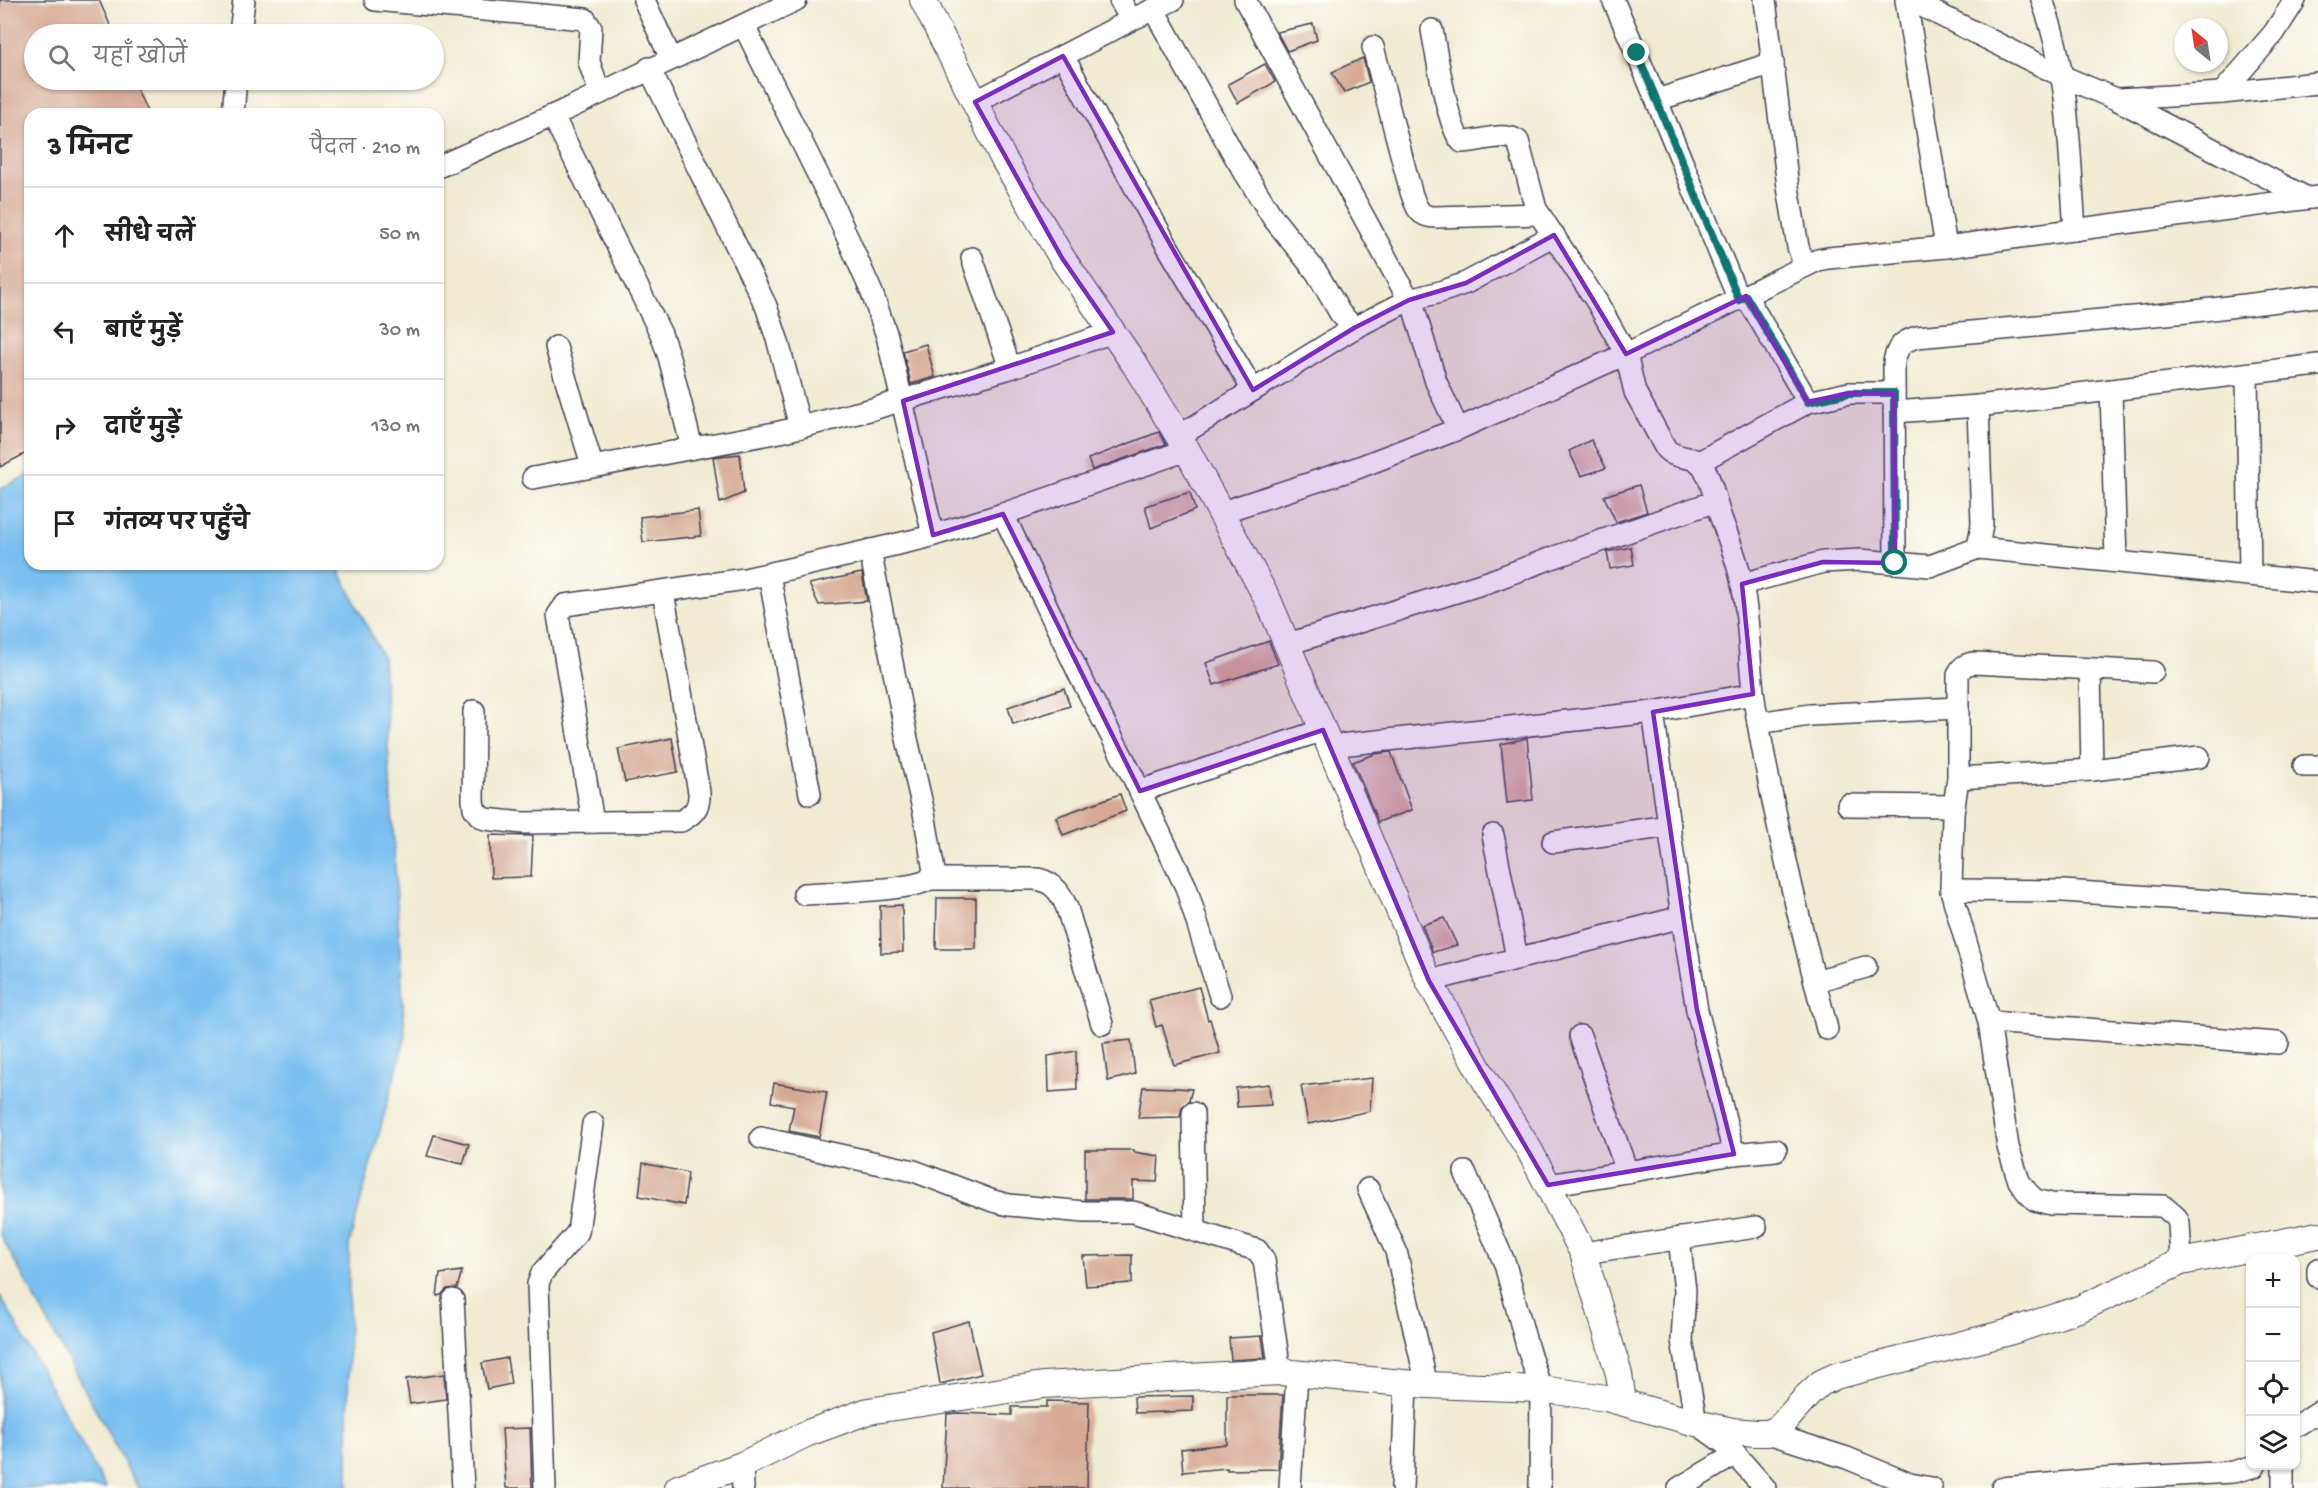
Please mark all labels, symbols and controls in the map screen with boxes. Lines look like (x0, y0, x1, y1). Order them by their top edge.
north arrow (2174, 18, 2228, 72)
search box (24, 24, 444, 90)
route end (1623, 39, 1649, 65)
icon: search (45, 41, 78, 74)
text: यहाँ खोजें (93, 46, 187, 72)
text: 3 मिनट (48, 134, 131, 165)
text: पैदल · 210 m (310, 138, 420, 161)
icon: ahead (48, 219, 81, 252)
text: सीधे चलें (105, 224, 195, 250)
text: 50 m (379, 224, 420, 247)
icon: left (48, 315, 81, 348)
text: बाएँ मुड़ें (105, 320, 182, 346)
text: 30 m (379, 320, 420, 343)
icon: right (48, 411, 81, 444)
text: दाएँ मुड़ें (105, 416, 181, 442)
text: 130 m (371, 416, 420, 439)
icon: arrive (48, 507, 81, 540)
text: गंतव्य पर पहुँचे (105, 512, 249, 538)
route start (1881, 549, 1907, 575)
map controls (2246, 1254, 2300, 1470)
button: + (2246, 1254, 2300, 1308)
button: − (2246, 1308, 2300, 1362)
button: locate (2246, 1362, 2300, 1416)
button: layers (2246, 1416, 2300, 1470)

